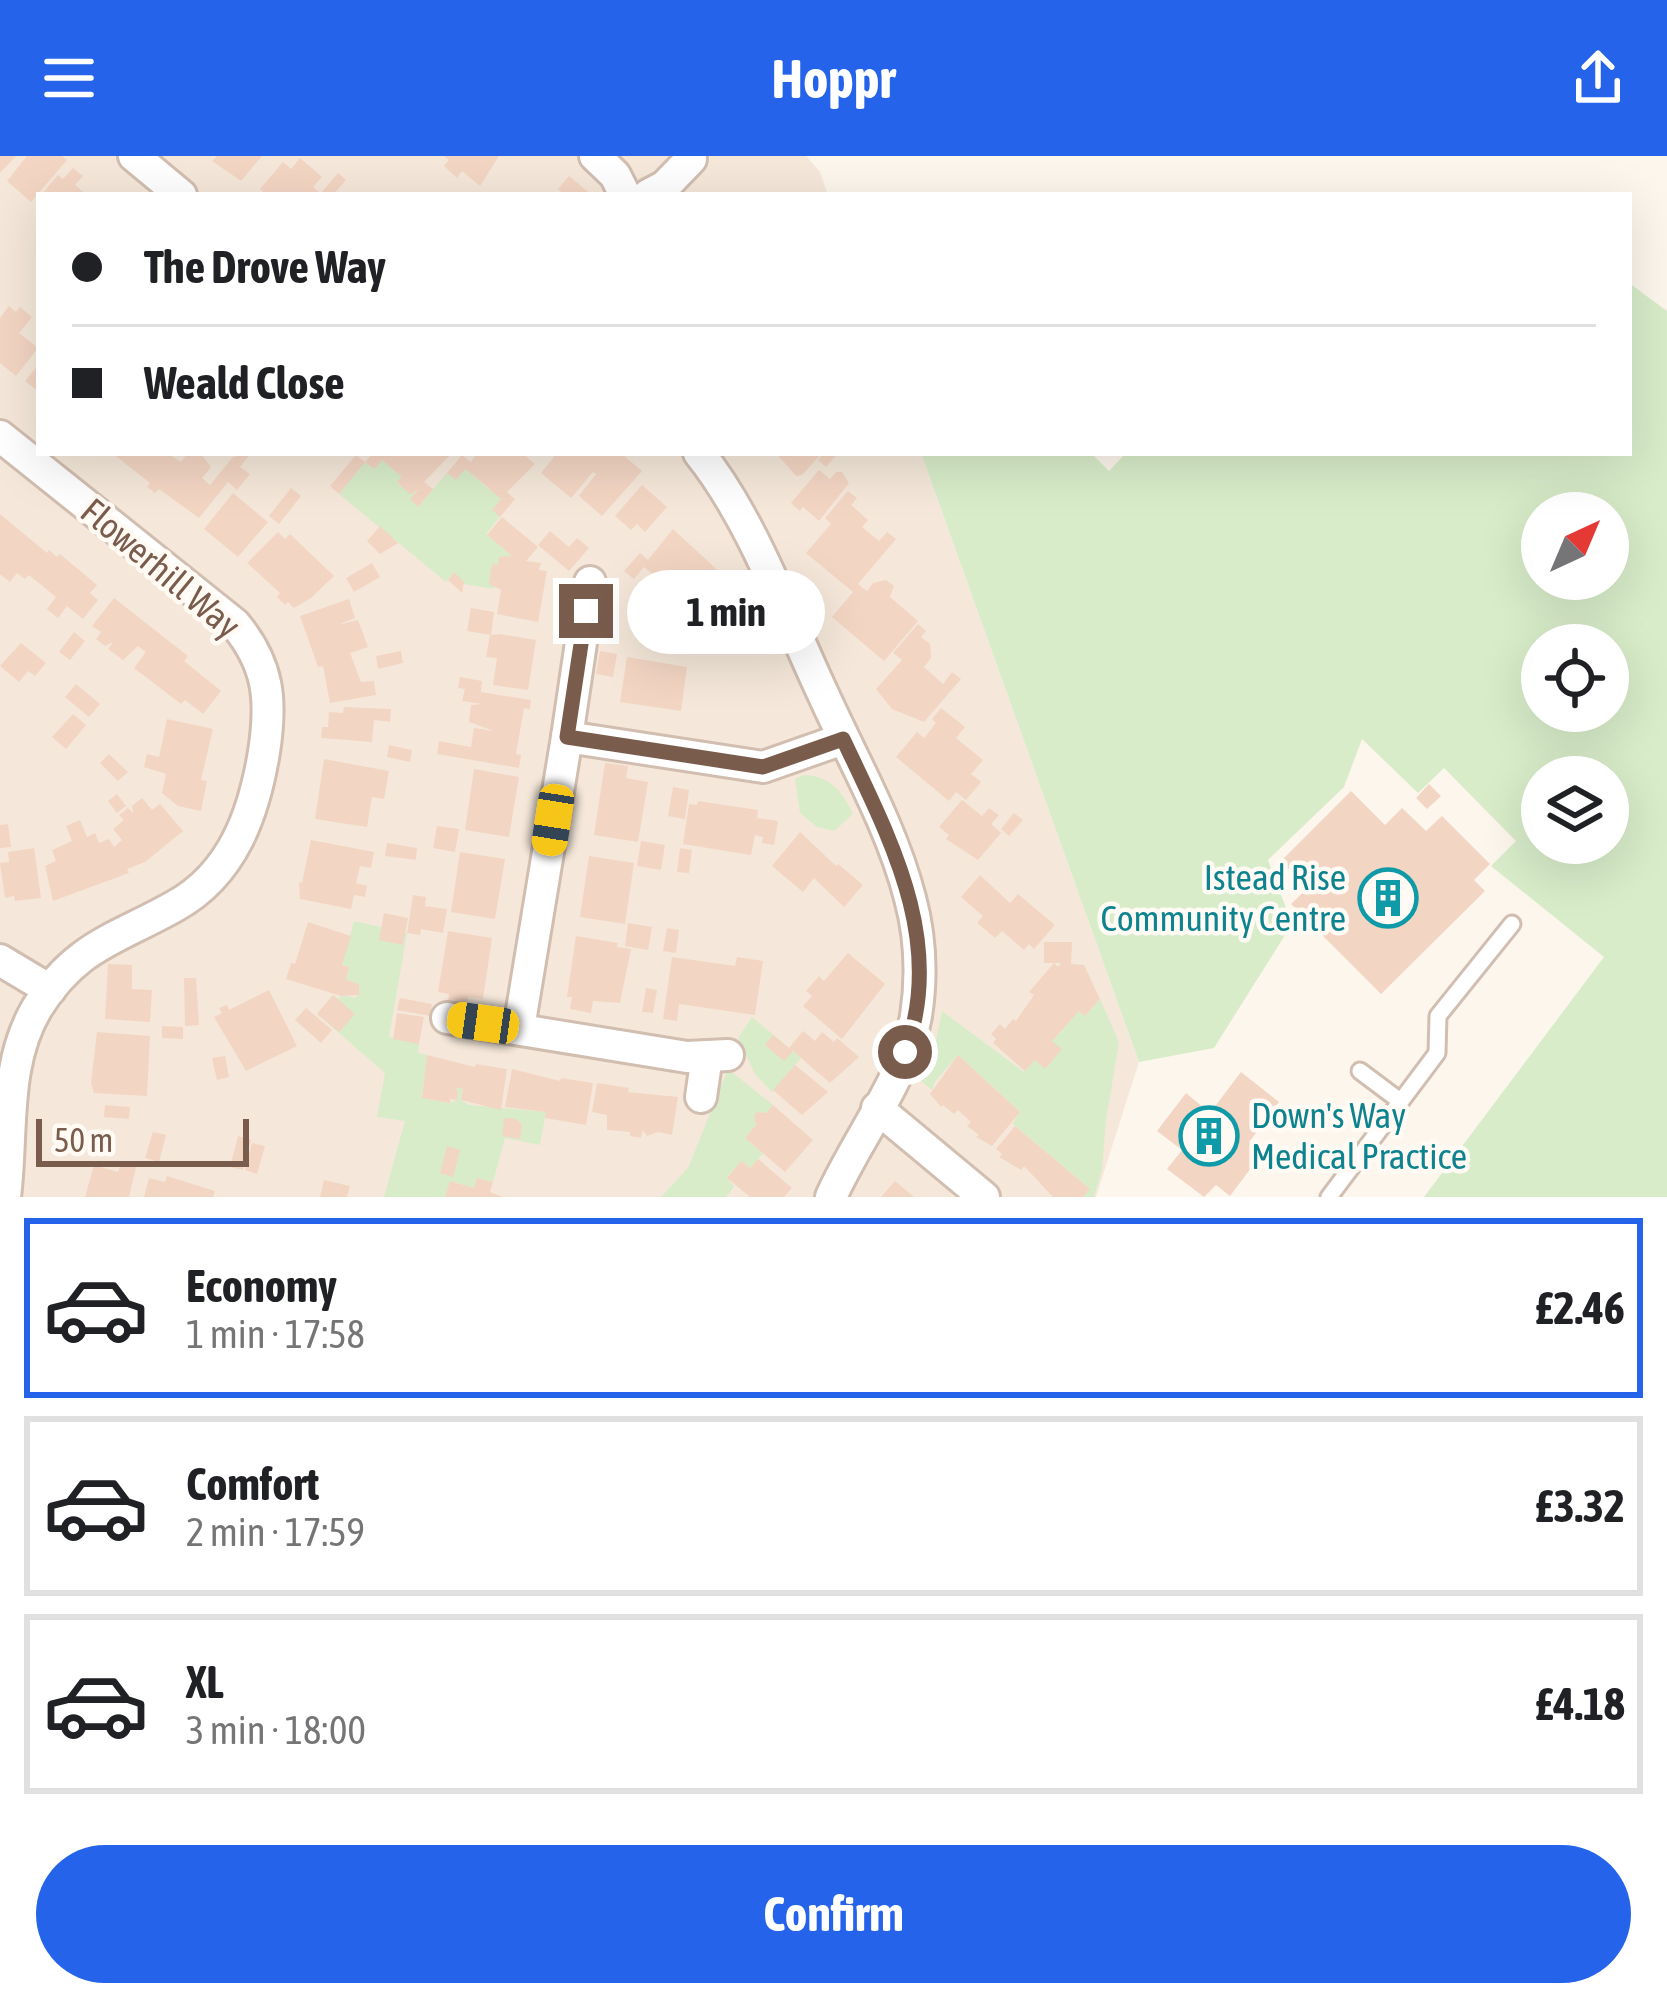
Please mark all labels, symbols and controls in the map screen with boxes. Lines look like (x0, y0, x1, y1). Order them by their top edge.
icon: menu (36, 45, 102, 111)
icon: share (1565, 45, 1631, 111)
text: Hoppr (772, 48, 895, 109)
text: The Drove Way (144, 241, 386, 293)
text: Weald Close (144, 357, 345, 409)
street label: Flowerhill Way (73, 489, 249, 647)
north arrow (1521, 492, 1629, 600)
map controls (1521, 492, 1629, 864)
callout: 1 min (628, 569, 826, 653)
route end (559, 584, 613, 638)
text: 1 min (686, 590, 766, 634)
button: locate (1521, 624, 1629, 732)
button: layers (1521, 756, 1629, 864)
car (530, 782, 576, 858)
place label: Istead Rise Community Centre (1100, 856, 1346, 939)
building icon: Istead Rise Community Centre (1357, 867, 1419, 929)
car (445, 1000, 521, 1046)
route start (878, 1025, 932, 1079)
place label: Down's Way Medical Practice (1251, 1094, 1467, 1177)
building icon: Down's Way Medical Practice (1178, 1105, 1240, 1167)
scale bar (36, 1113, 249, 1166)
text: 50 m (54, 1121, 113, 1159)
icon: car (42, 1254, 150, 1362)
text: Economy (186, 1260, 337, 1312)
text: £2.46 (1535, 1282, 1625, 1334)
text: 1 min · 17:58 (186, 1312, 365, 1356)
icon: car (42, 1452, 150, 1560)
text: Comfort (186, 1458, 319, 1510)
text: £3.32 (1535, 1480, 1625, 1532)
text: 2 min · 17:59 (186, 1510, 365, 1554)
icon: car (42, 1650, 150, 1758)
text: XL (186, 1656, 224, 1708)
text: £4.18 (1535, 1678, 1625, 1730)
text: 3 min · 18:00 (186, 1708, 366, 1752)
button: Confirm (36, 1845, 1631, 1983)

